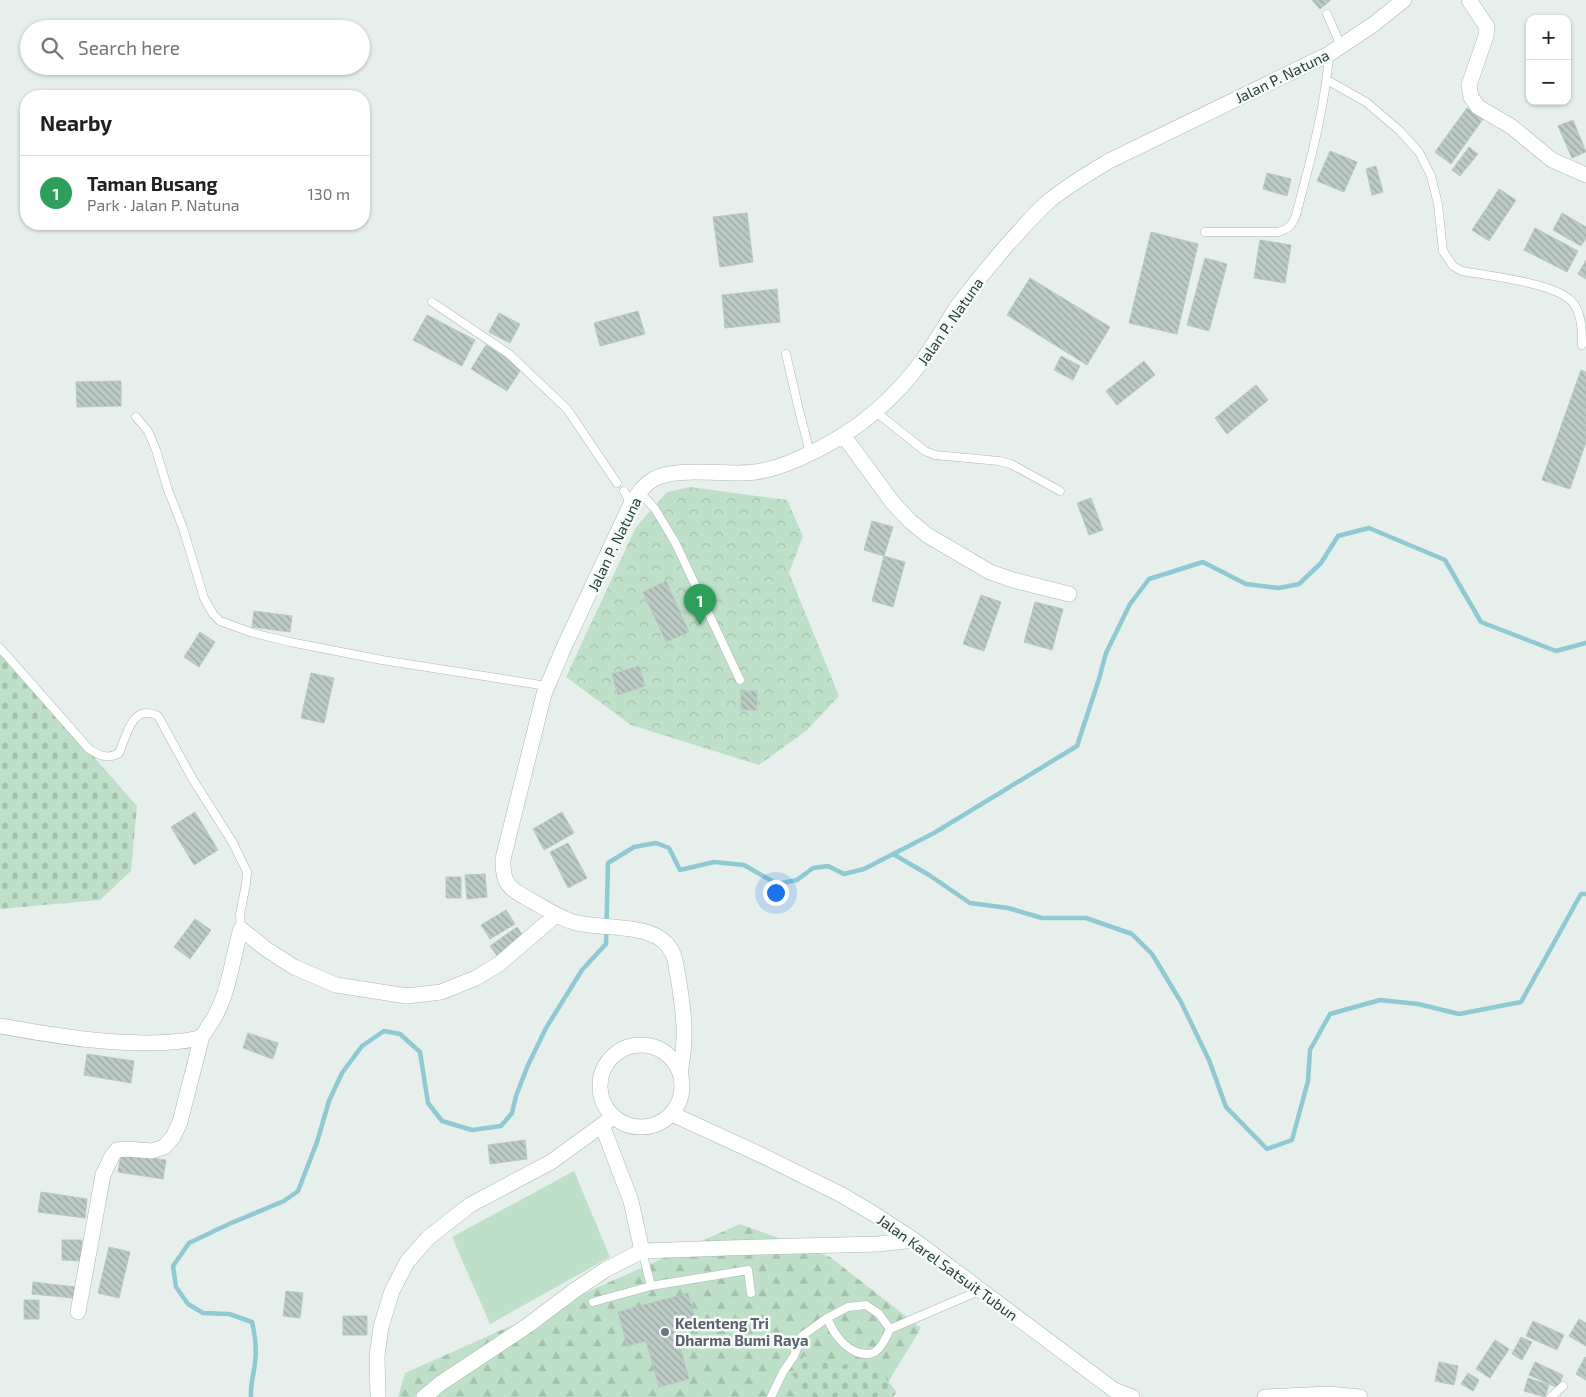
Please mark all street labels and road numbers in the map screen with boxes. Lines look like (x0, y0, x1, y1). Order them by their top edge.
street label: Jalan P. Natuna (1232, 45, 1332, 107)
street label: Jalan P. Natuna (913, 274, 987, 368)
street label: Jalan P. Natuna (583, 494, 645, 594)
street label: Jalan Karel Satsuit Tubun (874, 1210, 1022, 1324)

